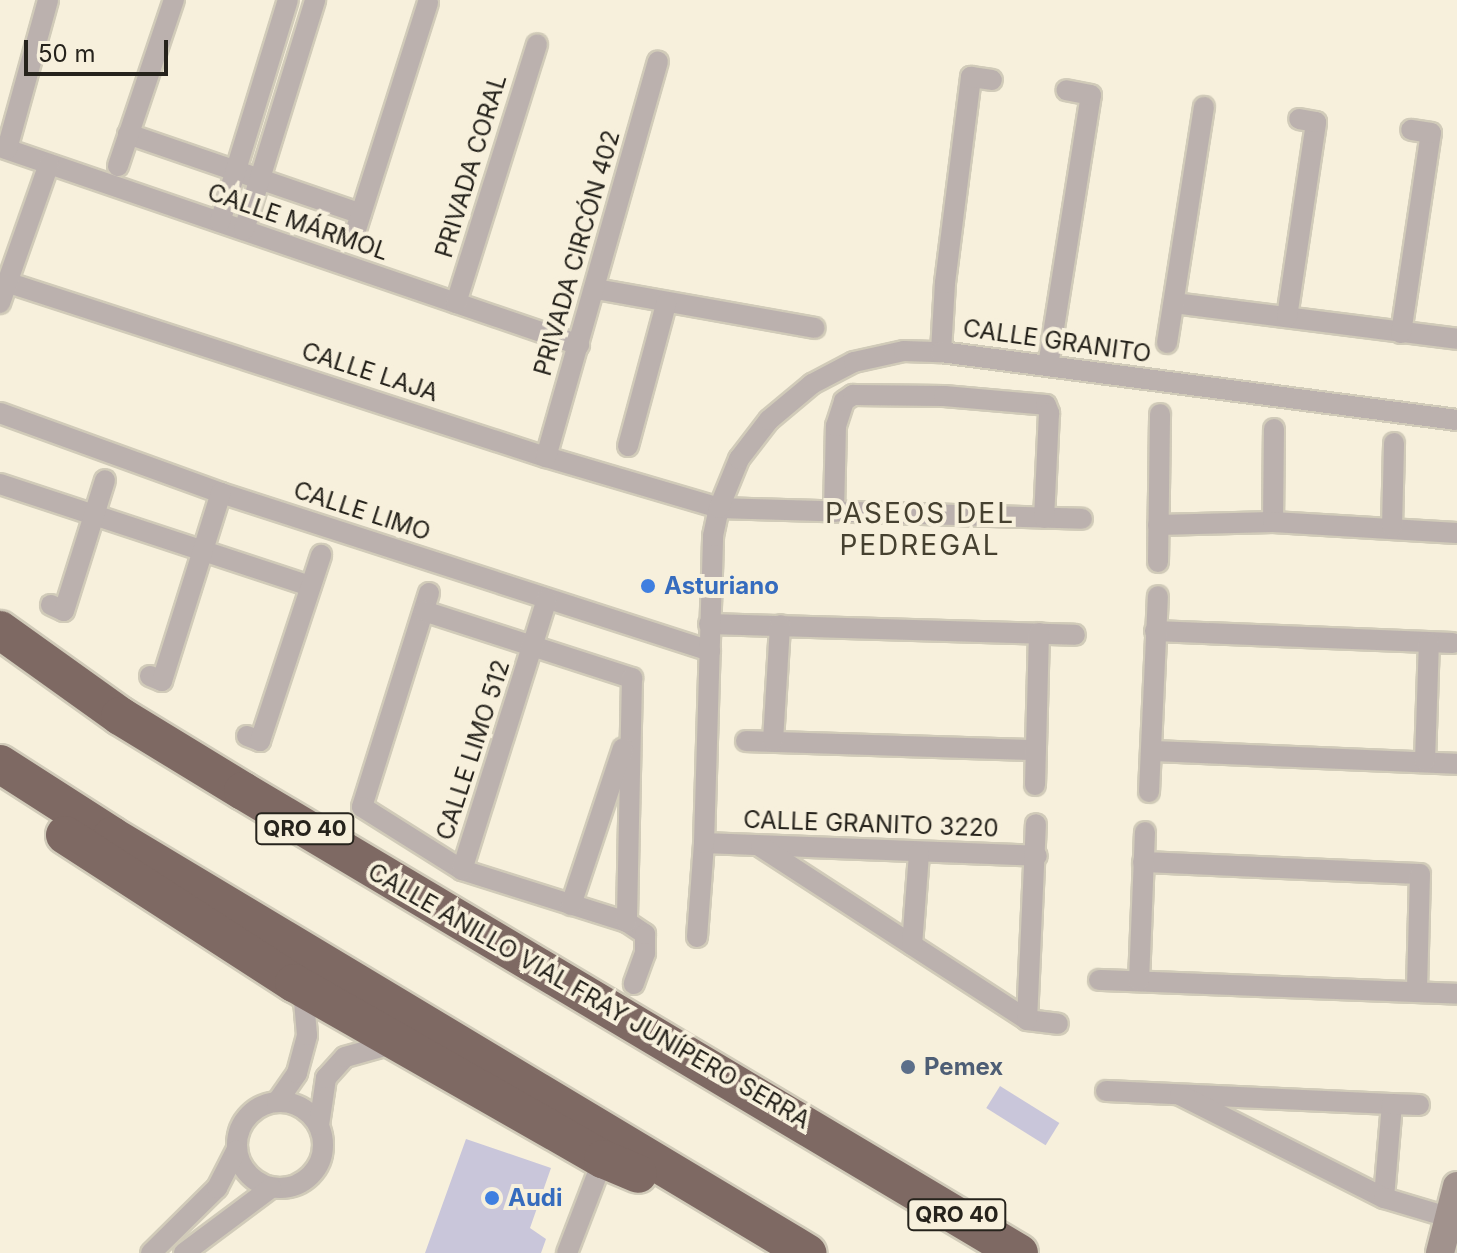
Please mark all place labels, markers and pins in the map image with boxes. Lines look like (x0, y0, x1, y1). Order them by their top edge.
place label: Asturiano (664, 572, 779, 600)
marker: Asturiano (639, 577, 657, 595)
place label: Pemex (924, 1053, 1003, 1081)
marker: Pemex (899, 1058, 917, 1076)
place label: Audi (508, 1184, 562, 1212)
marker: Audi (483, 1189, 501, 1207)

